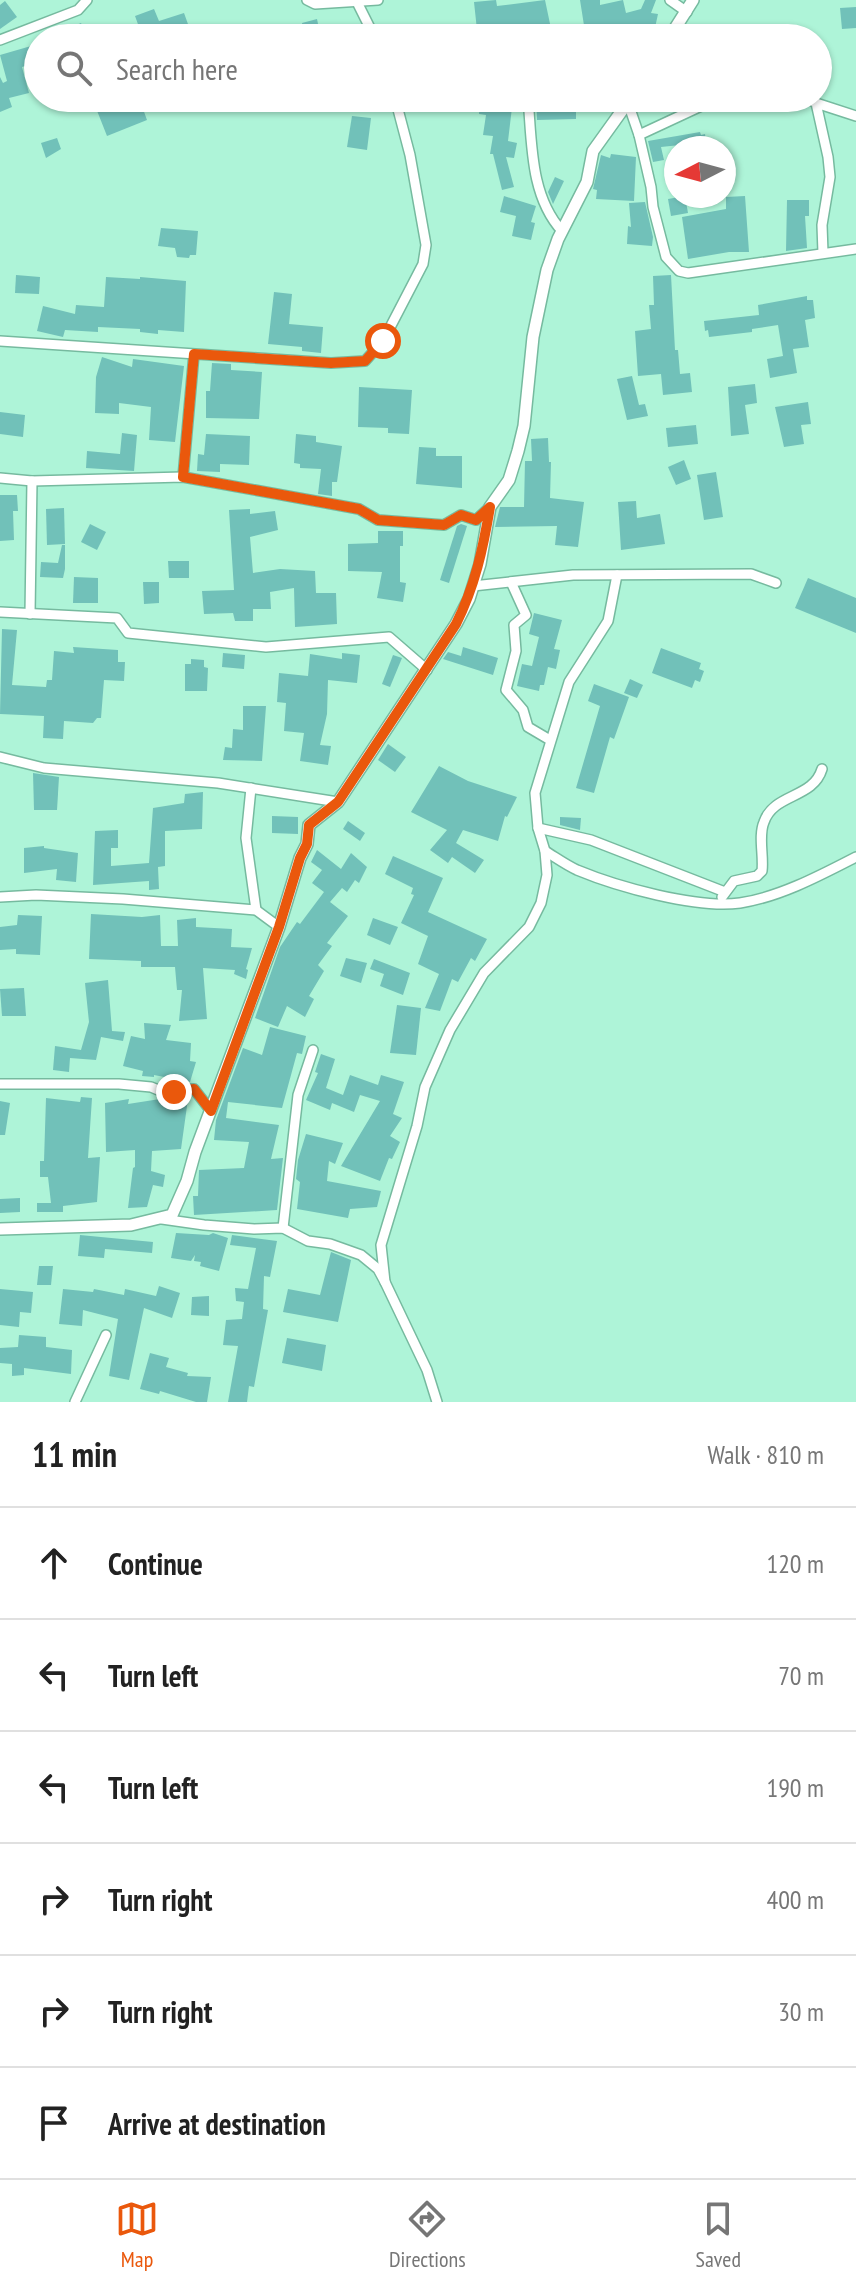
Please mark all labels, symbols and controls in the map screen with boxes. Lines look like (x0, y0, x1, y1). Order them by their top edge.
search box (24, 24, 832, 112)
icon: search (52, 46, 96, 90)
text: Search here (116, 49, 238, 88)
north arrow (664, 136, 736, 208)
route start (365, 323, 401, 359)
route end (156, 1074, 192, 1110)
text: 11 min (32, 1432, 117, 1476)
text: Walk · 810 m (707, 1438, 824, 1471)
icon: ahead (32, 1541, 76, 1585)
text: Continue (108, 1544, 203, 1583)
text: 120 m (766, 1547, 824, 1580)
icon: left (32, 1653, 76, 1697)
text: Turn left (108, 1656, 198, 1695)
text: 70 m (778, 1659, 824, 1692)
icon: left (32, 1765, 76, 1809)
text: Turn left (108, 1768, 198, 1807)
text: 190 m (766, 1771, 824, 1804)
icon: right (32, 1877, 76, 1921)
text: Turn right (108, 1880, 212, 1919)
text: 400 m (766, 1883, 824, 1916)
icon: right (32, 1989, 76, 2033)
text: Turn right (108, 1992, 212, 2031)
text: 30 m (778, 1995, 824, 2028)
icon: arrive (32, 2101, 76, 2145)
text: Arrive at destination (108, 2104, 326, 2143)
tab: Map (115, 2197, 159, 2273)
tab: Directions (389, 2197, 466, 2273)
tab: Saved (696, 2197, 741, 2273)

